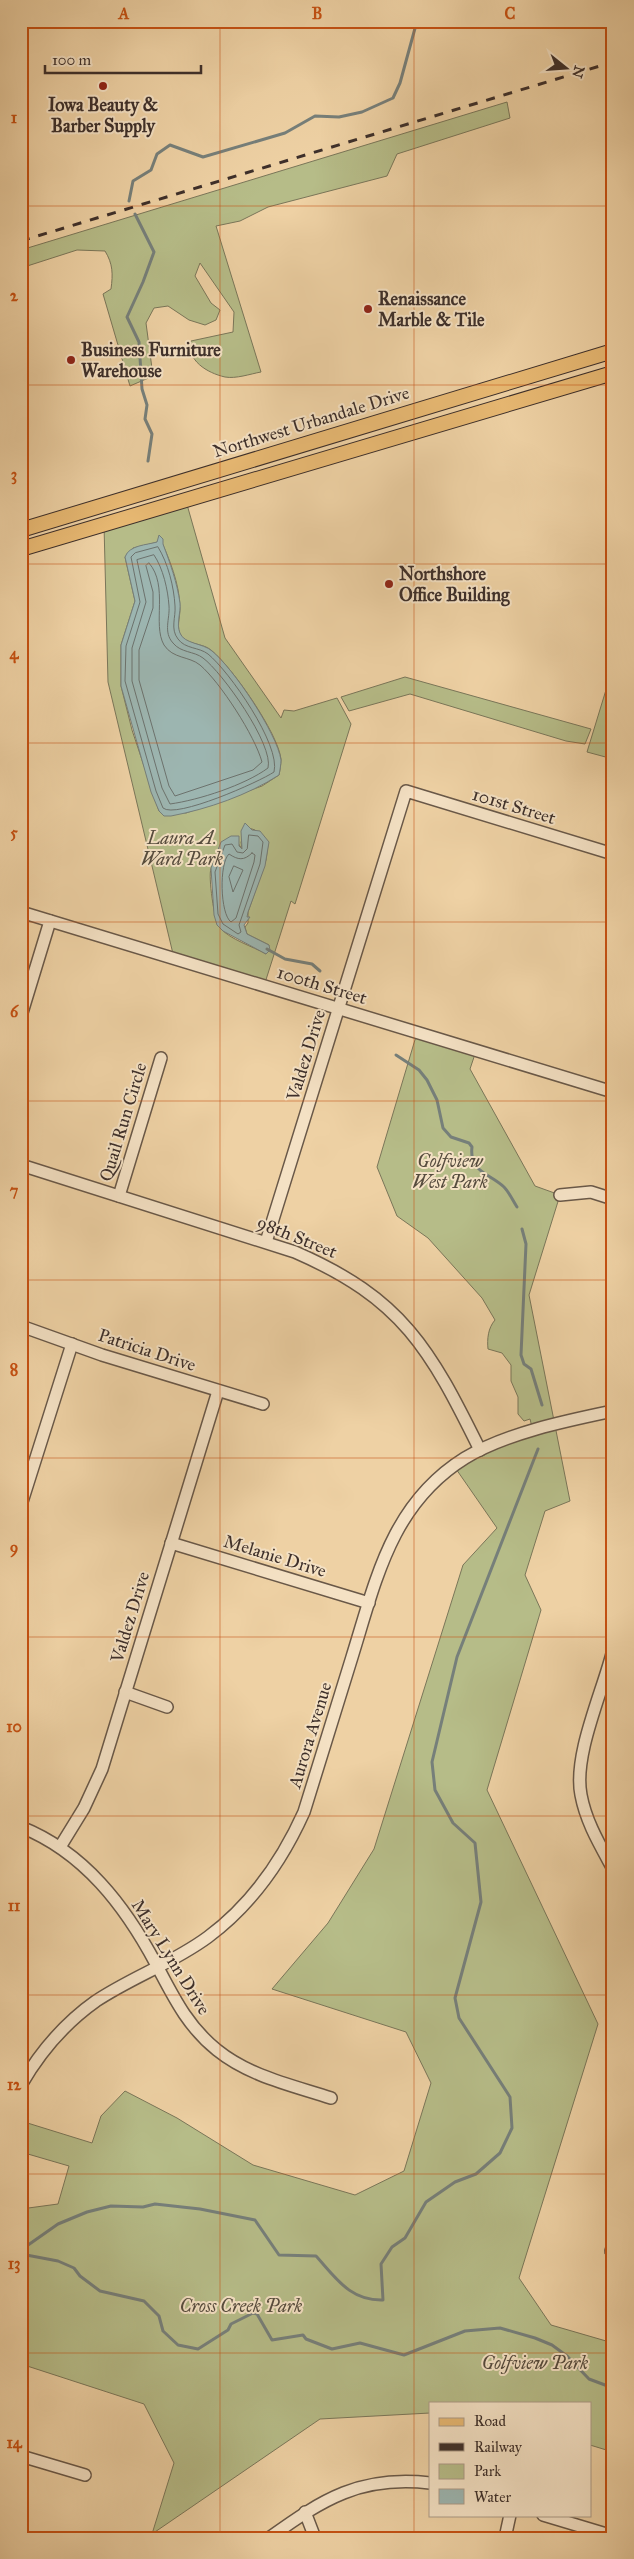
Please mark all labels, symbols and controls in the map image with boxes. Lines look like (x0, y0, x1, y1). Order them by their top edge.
text: A (118, 4, 130, 23)
text: B (312, 4, 322, 23)
text: C (505, 4, 516, 23)
scale bar (45, 42, 201, 74)
north arrow (542, 42, 592, 92)
text: 100 m (52, 51, 92, 69)
text: N (568, 63, 588, 80)
marker: Iowa Beauty & Barber Supply (97, 80, 109, 92)
place label: Iowa Beauty & Barber Supply (48, 94, 158, 138)
text: 1 (11, 108, 18, 127)
text: 2 (10, 286, 19, 305)
place label: Renaissance Marble & Tile (378, 288, 485, 331)
marker: Renaissance Marble & Tile (362, 303, 374, 315)
place label: Business Furniture Warehouse (81, 339, 221, 382)
marker: Business Furniture Warehouse (65, 354, 77, 366)
street label: Northwest Urbandale Drive (210, 382, 412, 462)
text: 3 (11, 465, 17, 485)
place label: Northshore Office Building (399, 563, 510, 607)
marker: Northshore Office Building (383, 578, 395, 590)
text: 4 (10, 644, 20, 664)
street label: 101st Street (470, 783, 559, 829)
text: 5 (10, 823, 18, 842)
park label: Laura A. Ward Park (141, 827, 223, 870)
street label: 100th Street (274, 961, 370, 1009)
text: 6 (10, 1002, 19, 1021)
street label: Valdez Drive (281, 1007, 330, 1104)
street label: Quail Run Circle (94, 1060, 152, 1184)
park label: Golfview West Park (412, 1150, 488, 1193)
text: 7 (10, 1181, 19, 1200)
street label: 98th Street (254, 1211, 341, 1263)
street label: Patricia Drive (95, 1324, 199, 1376)
text: 8 (10, 1360, 18, 1379)
street label: Melanie Drive (221, 1530, 329, 1582)
text: 9 (10, 1538, 18, 1558)
street label: Valdez Drive (105, 1569, 154, 1666)
street label: Aurora Avenue (283, 1679, 337, 1792)
text: 10 (6, 1717, 22, 1736)
street label: Mary Lynn Drive (127, 1895, 215, 2019)
text: 11 (8, 1896, 21, 1915)
text: 12 (7, 2075, 22, 2094)
text: 13 (8, 2254, 20, 2274)
park label: Cross Creek Park (180, 2295, 302, 2317)
park label: Golfview Park (482, 2352, 588, 2374)
legend (429, 2402, 592, 2516)
text: Road (474, 2412, 506, 2430)
text: 14 (6, 2433, 23, 2453)
text: Railway (474, 2438, 523, 2456)
text: Park (474, 2462, 501, 2480)
text: Water (474, 2488, 511, 2506)

